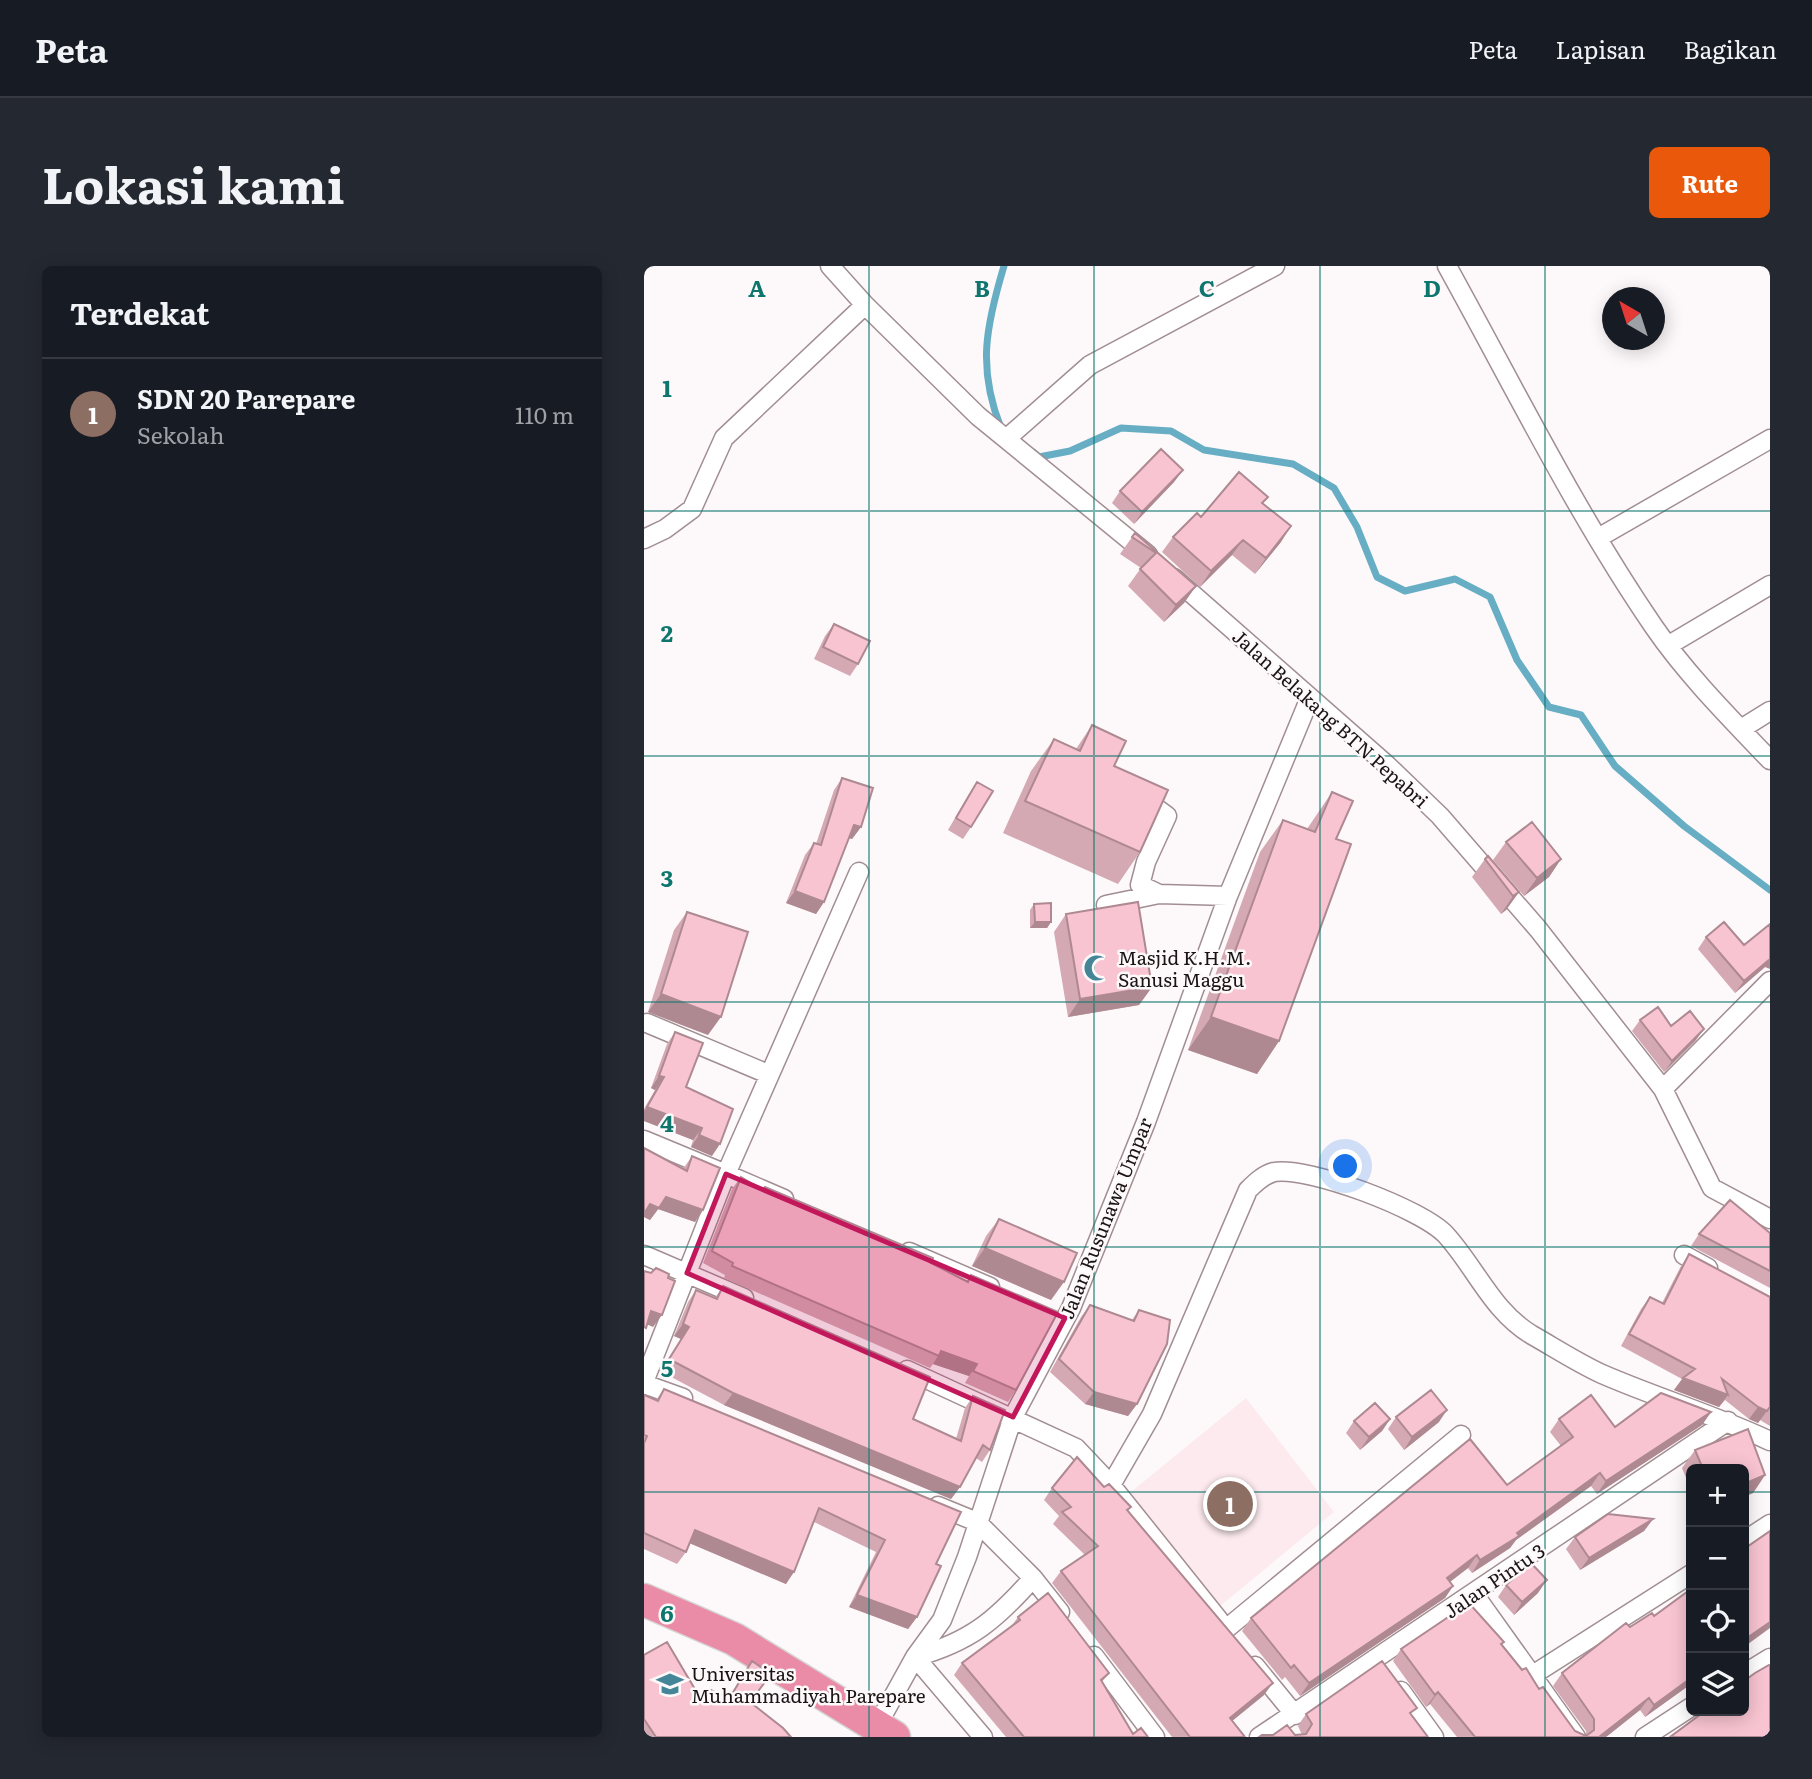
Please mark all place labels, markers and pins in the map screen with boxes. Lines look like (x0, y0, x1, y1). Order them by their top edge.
place label: Masjid K.H.M. Sanusi Maggu (1118, 943, 1251, 993)
mosque icon: Masjid K.H.M. Sanusi Maggu (1082, 953, 1112, 983)
pin: 1 (1207, 1478, 1253, 1530)
place label: Universitas Muhammadiyah Parepare (691, 1659, 926, 1709)
school or university icon: Universitas Muhammadiyah Parepare (655, 1669, 685, 1699)

